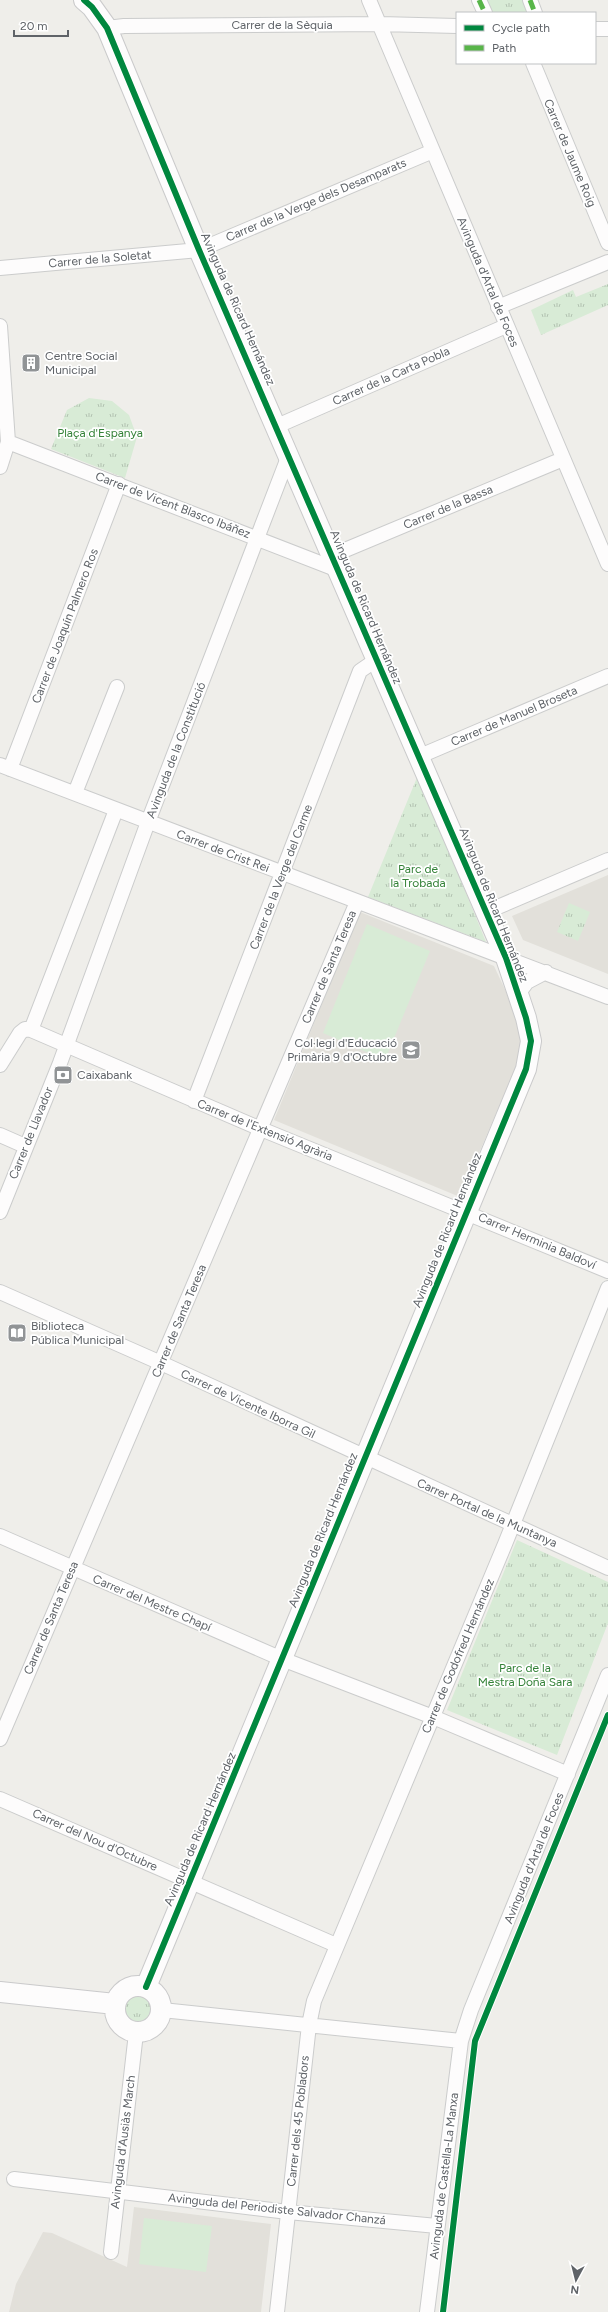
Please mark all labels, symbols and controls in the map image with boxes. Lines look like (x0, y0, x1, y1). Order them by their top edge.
scale bar (14, 12, 68, 38)
legend (456, 12, 596, 64)
street label: Carrer de la Sèquia (231, 18, 333, 32)
text: 20 m (20, 19, 48, 33)
text: Cycle path (492, 21, 550, 35)
text: Path (492, 41, 516, 55)
street label: Carrer de Jaume Roig (541, 97, 599, 209)
street label: Carrer de la Verge dels Desamparats (224, 155, 409, 244)
street label: Avinguda d'Artal de Foces (454, 215, 522, 350)
street label: Avinguda de Ricard Hernández (198, 230, 278, 388)
street label: Carrer de la Soletat (48, 247, 153, 270)
street label: Carrer de la Carta Pobla (330, 344, 452, 408)
place label: Centre Social Municipal (45, 349, 117, 377)
building icon: Centre Social Municipal (20, 352, 42, 374)
park label: Plaça d'Espanya (57, 426, 143, 440)
street label: Carrer de Vicent Blasco Ibáñez (93, 469, 253, 541)
street label: Carrer de la Bassa (401, 482, 495, 532)
street label: Avinguda de Ricard Hernández (327, 528, 405, 686)
street label: Carrer de Joaquín Palmero Ros (29, 546, 101, 705)
street label: Avinguda de la Constitució (144, 680, 208, 820)
street label: Carrer de Manuel Broseta (449, 683, 579, 749)
street label: Carrer de la Verge del Carme (247, 802, 315, 952)
street label: Avinguda de Ricard Hernández (456, 826, 532, 985)
street label: Carrer de Crist Rei (175, 827, 271, 875)
park label: Parc de la Trobada (390, 862, 446, 890)
street label: Carrer de Santa Teresa (299, 908, 359, 1026)
place label: Col·legi d'Educació Primària 9 d'Octubre (287, 1036, 397, 1064)
school or university icon: Col·legi d'Educació Primària 9 d'Octubre (400, 1039, 422, 1061)
bank icon: Caixabank (52, 1064, 74, 1086)
place label: Caixabank (77, 1068, 132, 1082)
street label: Carrer de Llavador (6, 1085, 56, 1181)
street label: Carrer de l'Extensió Agrària (195, 1096, 335, 1164)
street label: Avinguda de Ricard Hernández (409, 1150, 485, 1309)
street label: Carrer Herminia Baldoví (476, 1210, 599, 1273)
street label: Carrer de Santa Teresa (149, 1262, 209, 1380)
place label: Biblioteca Pública Municipal (31, 1319, 124, 1347)
library icon: Biblioteca Pública Municipal (6, 1322, 28, 1344)
street label: Carrer de Vicente Iborra Gil (178, 1367, 318, 1441)
street label: Avinguda de Ricard Hernández (285, 1450, 361, 1609)
street label: Carrer Portal de la Muntanya (415, 1476, 559, 1550)
street label: Carrer de Santa Teresa (21, 1559, 81, 1677)
street label: Carrer del Mestre Chapí (91, 1572, 214, 1635)
street label: Carrer de Godofred Hernández (419, 1576, 497, 1735)
park label: Parc de la Mestra Doña Sara (478, 1661, 572, 1689)
street label: Avinguda de Ricard Hernández (161, 1750, 239, 1908)
street label: Avinguda d'Artal de Foces (501, 1790, 567, 1926)
street label: Carrer del Nou d'Octubre (30, 1806, 160, 1874)
street label: Carrer dels 45 Pobladors (284, 2054, 312, 2187)
street label: Avinguda d'Ausiàs March (108, 2074, 138, 2210)
street label: Avinguda de Castella-La Manxa (427, 2092, 461, 2260)
street label: Avinguda del Periodiste Salvador Chanzá (167, 2191, 387, 2227)
north arrow (556, 2260, 596, 2300)
text: N (570, 2282, 580, 2296)

